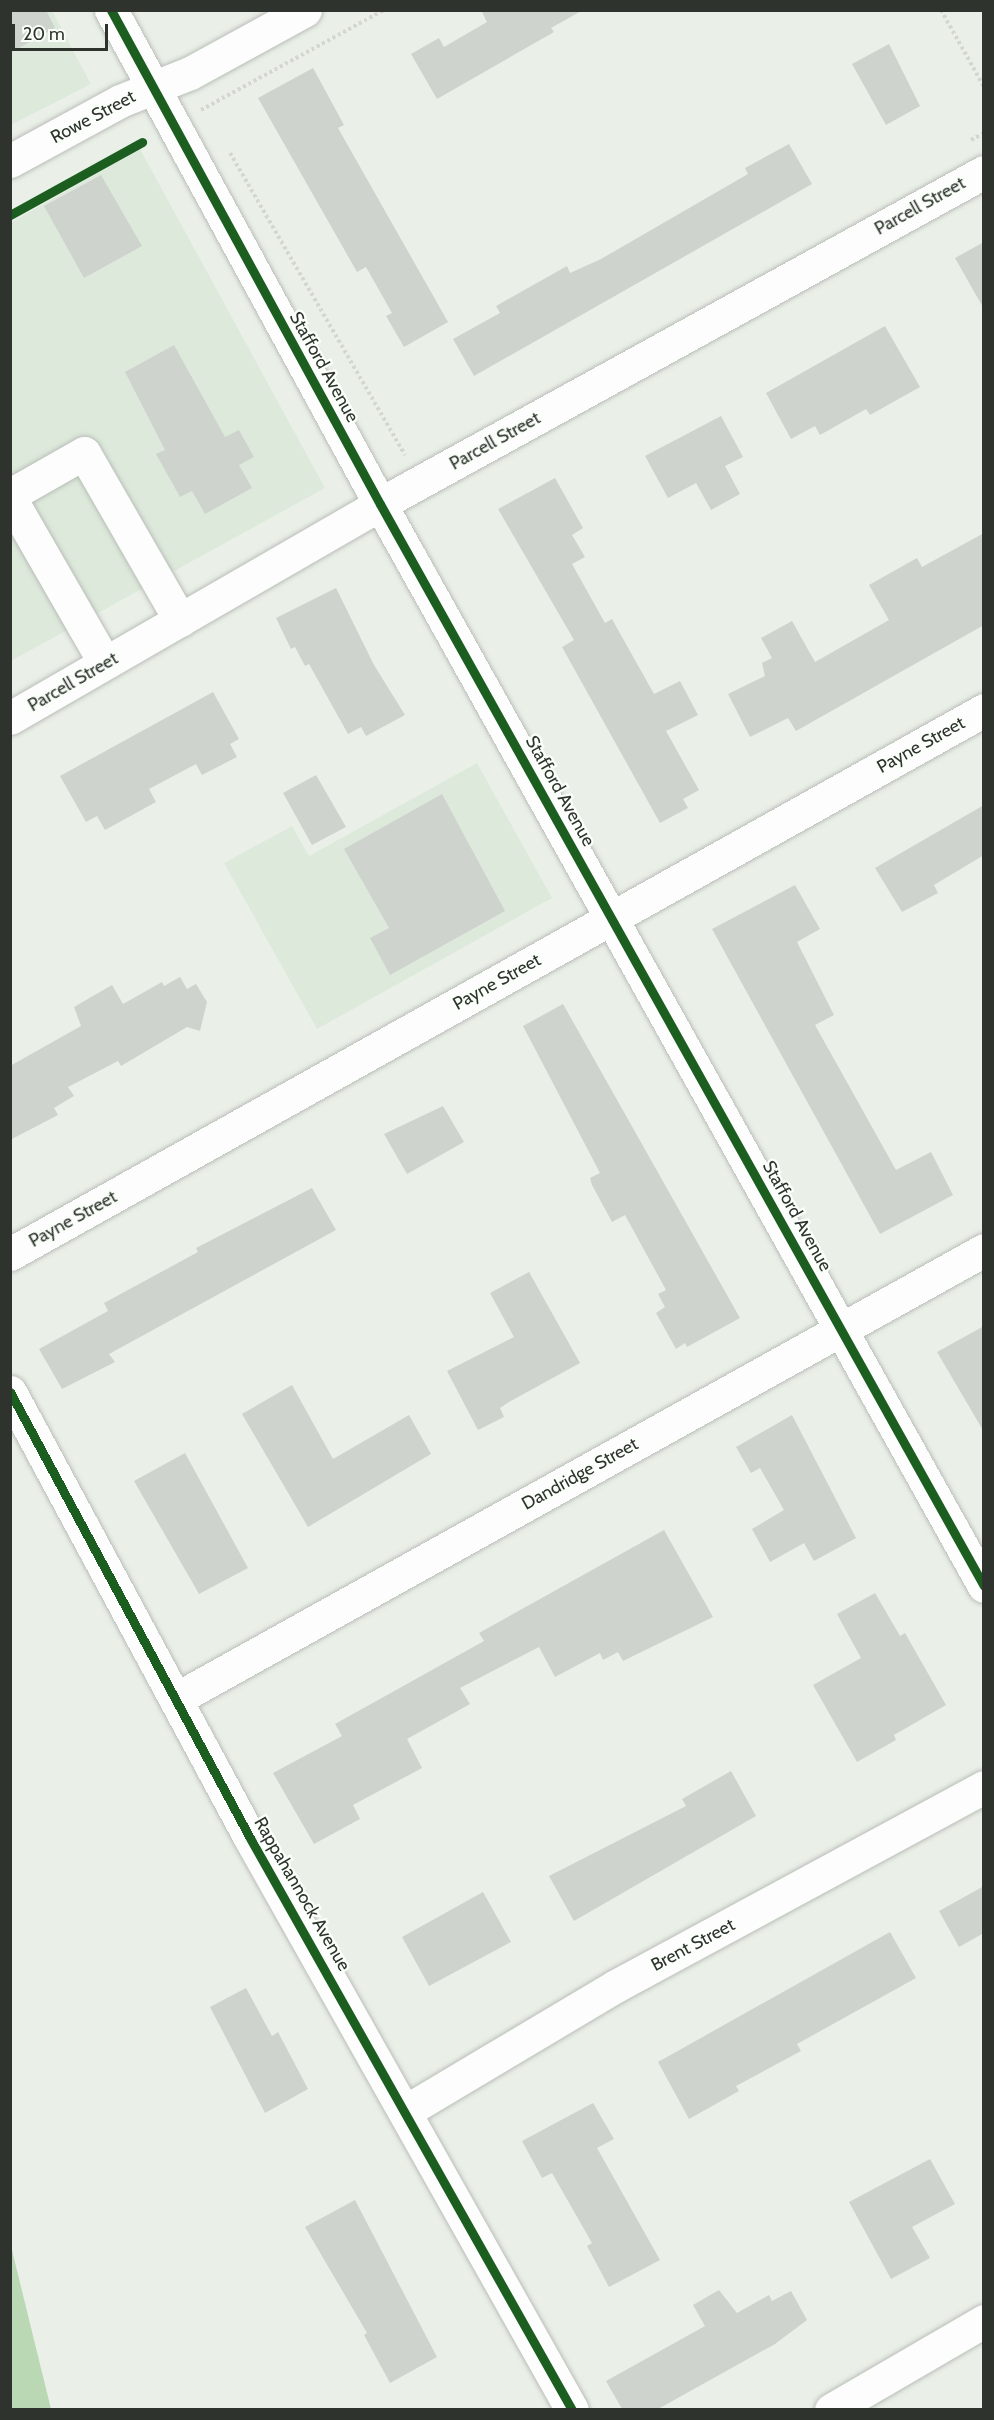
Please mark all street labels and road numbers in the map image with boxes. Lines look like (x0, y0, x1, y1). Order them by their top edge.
street label: Rowe Street (47, 86, 139, 148)
street label: Parcell Street (871, 172, 969, 240)
street label: Stafford Avenue (285, 308, 363, 426)
street label: Parcell Street (446, 407, 544, 475)
street label: Parcell Street (24, 648, 122, 716)
street label: Payne Street (873, 712, 969, 778)
street label: Stafford Avenue (521, 732, 599, 850)
street label: Payne Street (449, 949, 545, 1015)
street label: Stafford Avenue (758, 1157, 836, 1275)
street label: Payne Street (25, 1186, 121, 1252)
street label: Dandridge Street (518, 1433, 642, 1515)
street label: Rappahannock Avenue (249, 1813, 355, 1975)
street label: Brent Street (647, 1914, 739, 1976)

